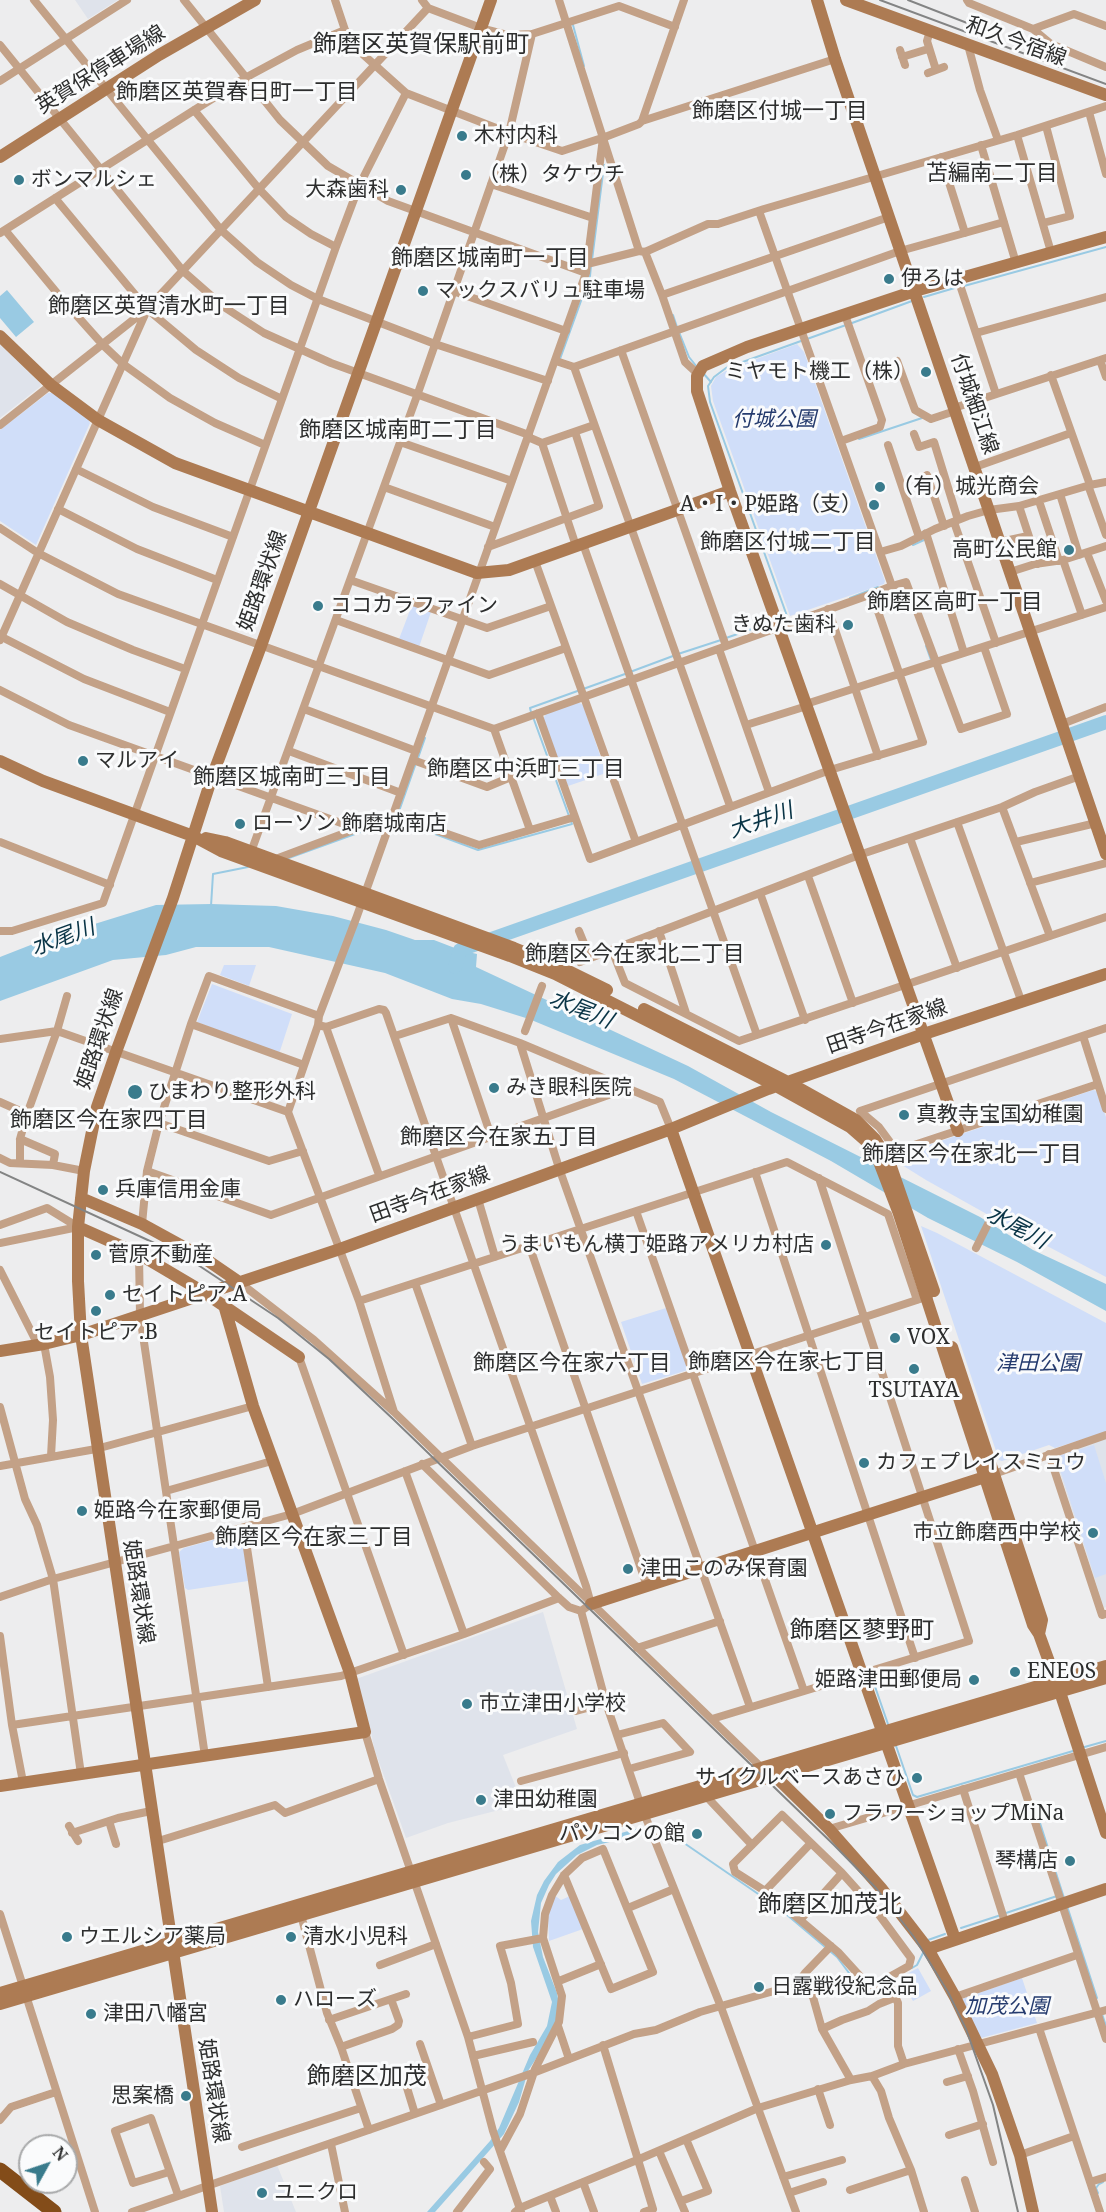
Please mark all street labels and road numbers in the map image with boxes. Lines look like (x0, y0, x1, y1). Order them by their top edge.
street label: 和久今宿線 (962, 12, 1070, 72)
street label: 英賀保停車場線 (32, 20, 170, 120)
street label: 付城細江線 (945, 350, 1003, 458)
street label: 姫路環状線 (233, 527, 293, 635)
street label: 姫路環状線 (71, 985, 129, 1093)
street label: 田寺今在家線 (823, 995, 951, 1059)
street label: 田寺今在家線 (366, 1162, 494, 1228)
street label: 姫路環状線 (117, 1538, 159, 1646)
street label: 姫路環状線 (192, 2037, 234, 2145)

